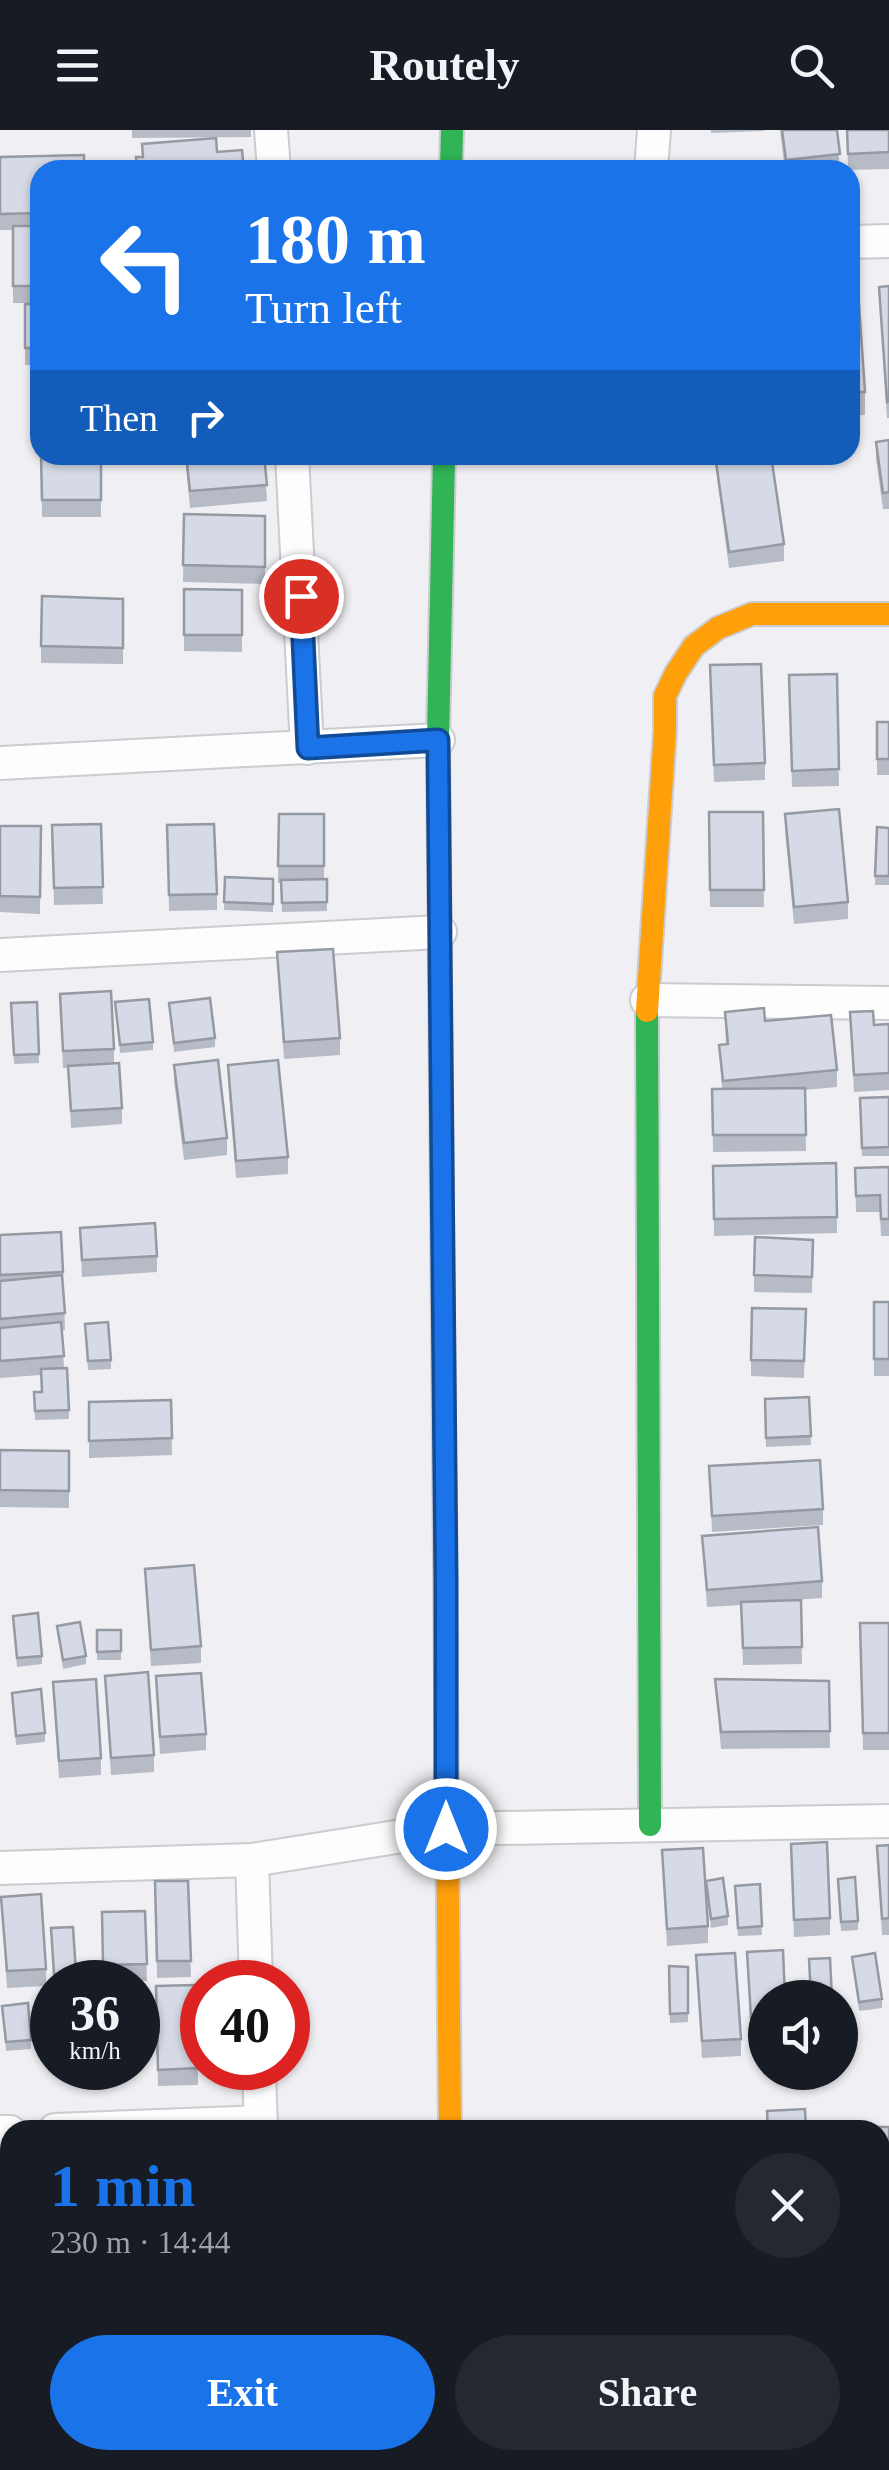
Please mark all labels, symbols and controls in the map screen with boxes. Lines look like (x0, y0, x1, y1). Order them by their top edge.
icon: menu (50, 38, 105, 93)
icon: search (784, 38, 839, 93)
text: Routely (370, 40, 520, 90)
icon: left (80, 200, 210, 330)
text: 180 m (245, 201, 426, 278)
text: Turn left (245, 283, 402, 333)
icon: right (178, 390, 233, 445)
text: Then (80, 397, 158, 439)
pin (259, 554, 344, 639)
icon: arrive (274, 569, 329, 624)
position arrow (394, 1777, 498, 1881)
speed limit sign: 40 (180, 1960, 310, 2090)
map controls (748, 1980, 858, 2090)
button: sound (748, 1980, 858, 2090)
text: 36 (70, 1985, 120, 2041)
text: km/h (69, 2037, 121, 2064)
text: 1 min (50, 2153, 195, 2219)
button: close (735, 2153, 840, 2258)
text: 230 m · 14:44 (50, 2224, 230, 2260)
button: Exit (50, 2335, 435, 2450)
button: Share (455, 2335, 840, 2450)

